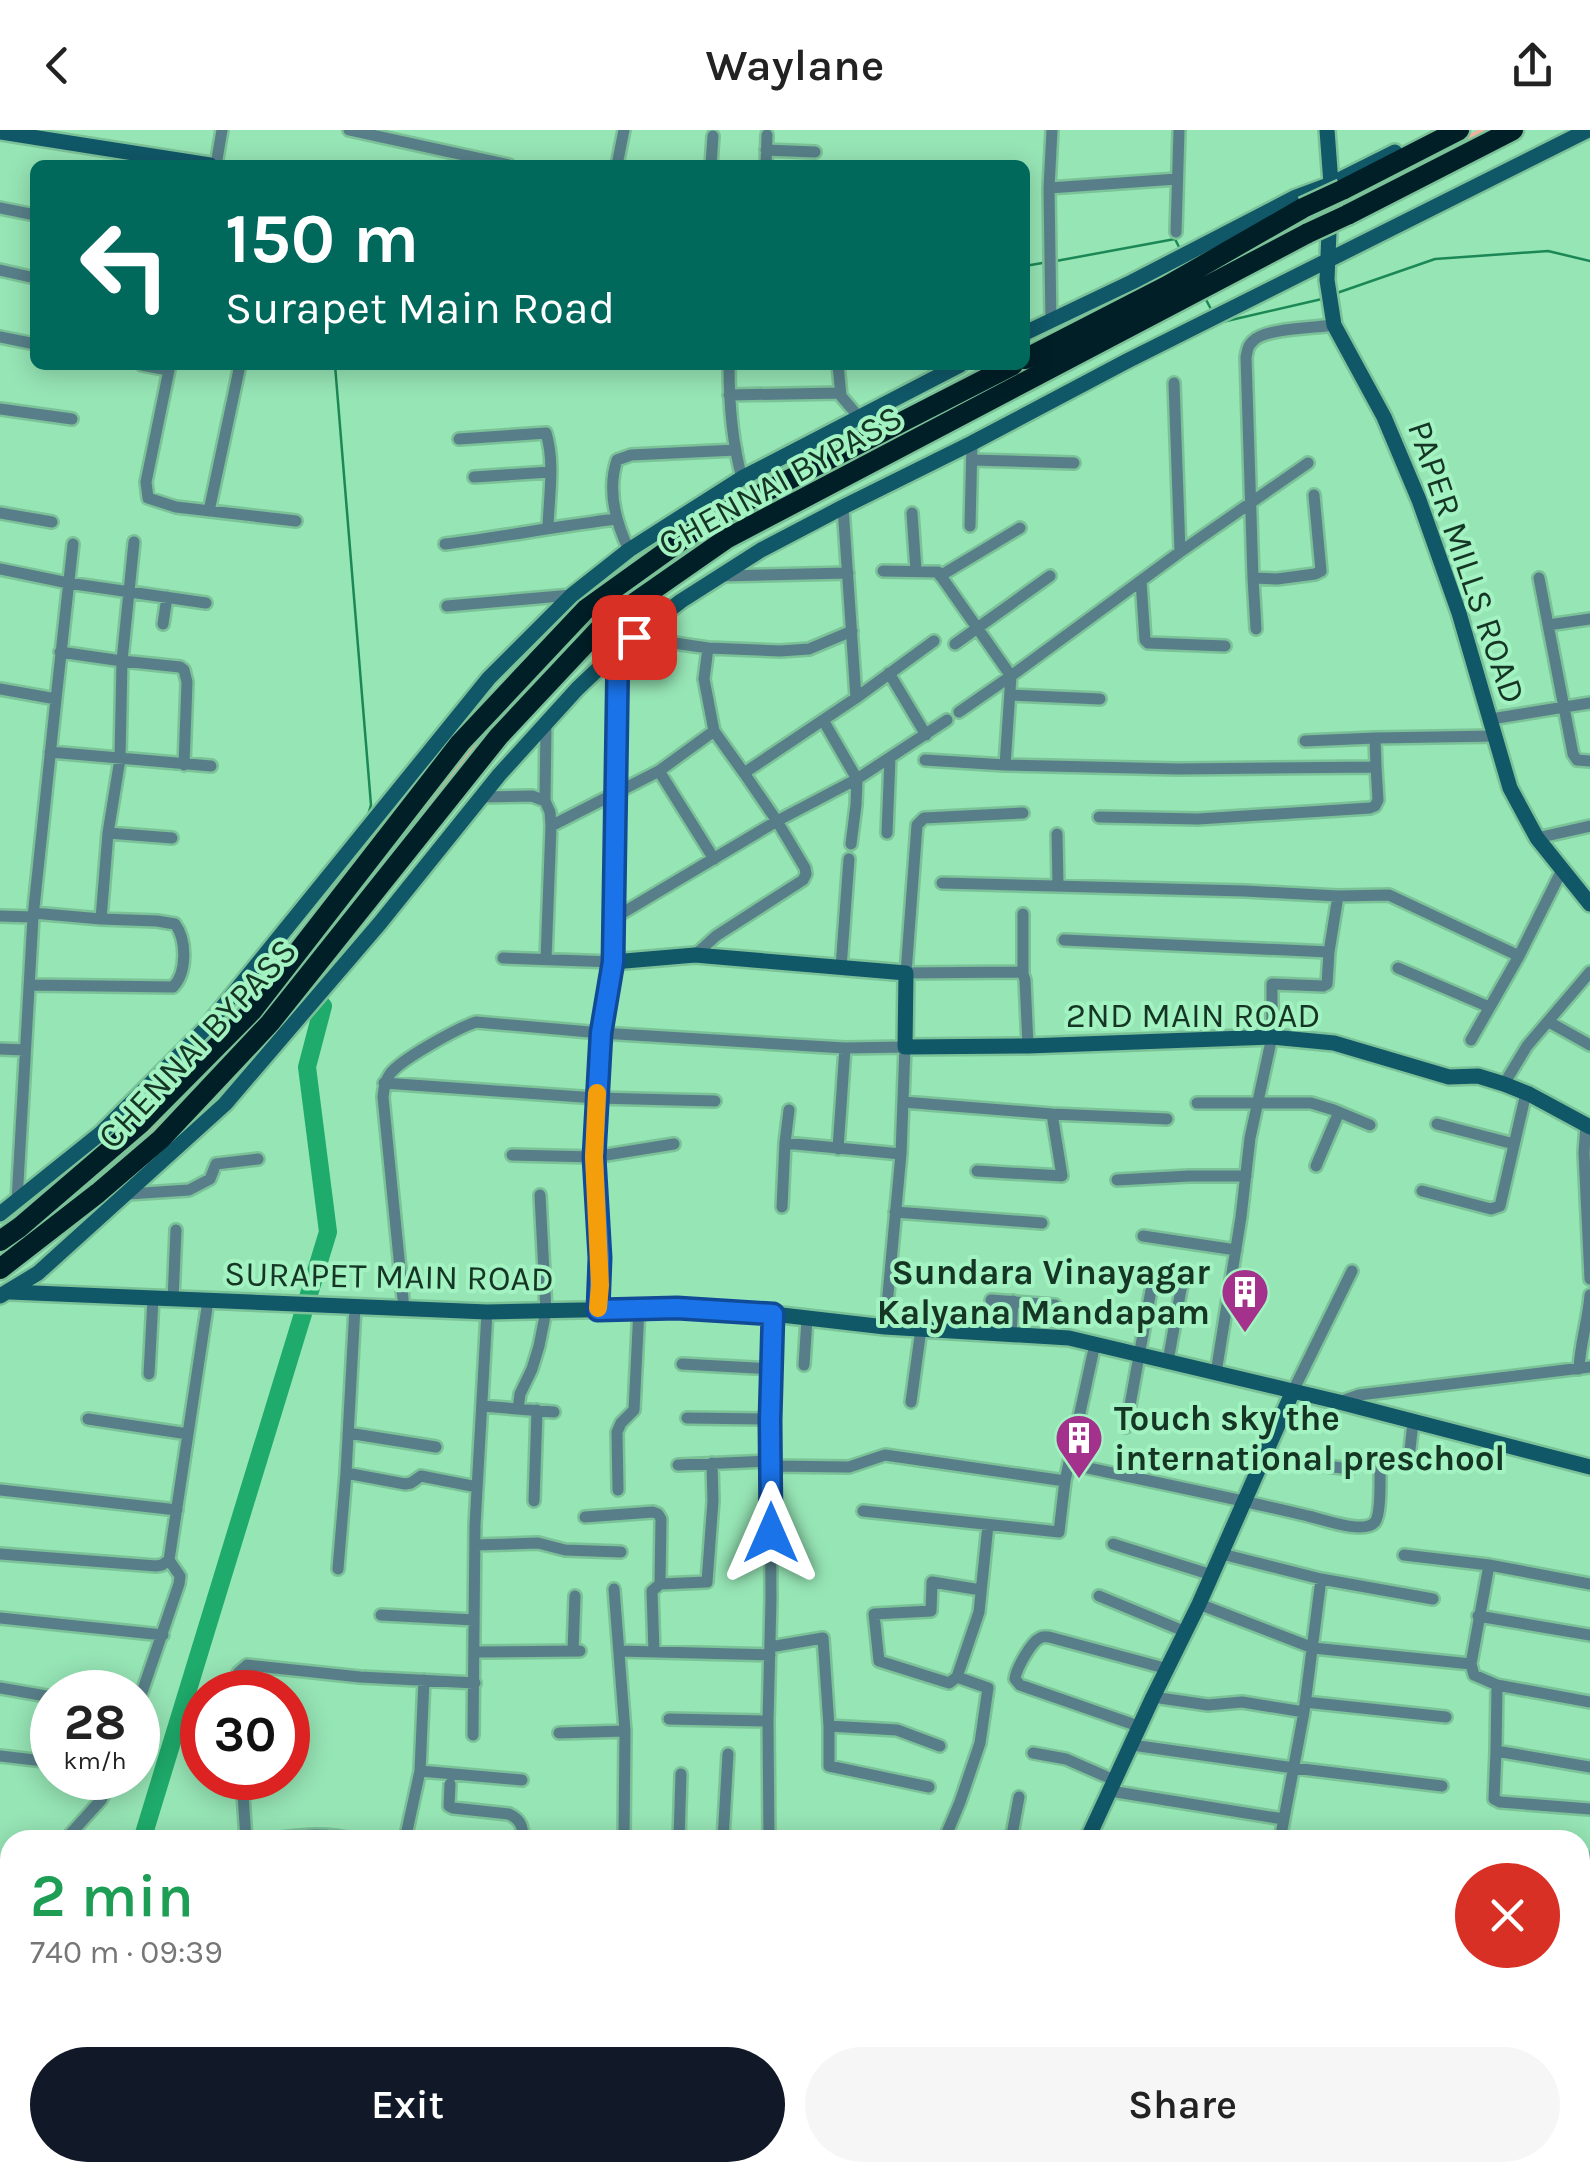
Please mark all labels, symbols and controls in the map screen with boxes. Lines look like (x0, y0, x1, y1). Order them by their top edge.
icon: back (30, 38, 85, 93)
icon: share (1505, 38, 1560, 93)
text: Waylane (705, 39, 885, 91)
text: 150 m (225, 198, 419, 280)
icon: left (60, 200, 190, 330)
text: Surapet Main Road (225, 282, 615, 334)
street label: CHENNAI BYPASS (651, 397, 909, 564)
street label: PAPER MILLS ROAD (1399, 416, 1534, 709)
pin (592, 595, 677, 680)
icon: arrive (607, 610, 662, 665)
street label: CHENNAI BYPASS (90, 930, 305, 1157)
street label: 2ND MAIN ROAD (1066, 995, 1320, 1036)
place label: Sundara Vinayagar Kalyana Mandapam (877, 1252, 1210, 1334)
street label: SURAPET MAIN ROAD (224, 1253, 554, 1300)
building icon: Sundara Vinayagar Kalyana Mandapam (1219, 1266, 1271, 1334)
place label: Touch sky the international preschool (1114, 1398, 1505, 1479)
building icon: Touch sky the international preschool (1053, 1412, 1105, 1480)
position arrow (719, 1481, 823, 1585)
speed limit sign: 30 (180, 1670, 310, 1800)
text: 28 (64, 1693, 126, 1752)
text: km/h (63, 1746, 127, 1775)
text: 2 min (30, 1861, 194, 1931)
button: close (1455, 1863, 1560, 1968)
text: 740 m · 09:39 (30, 1934, 223, 1971)
button: Exit (30, 2047, 785, 2162)
button: Share (805, 2047, 1560, 2162)

